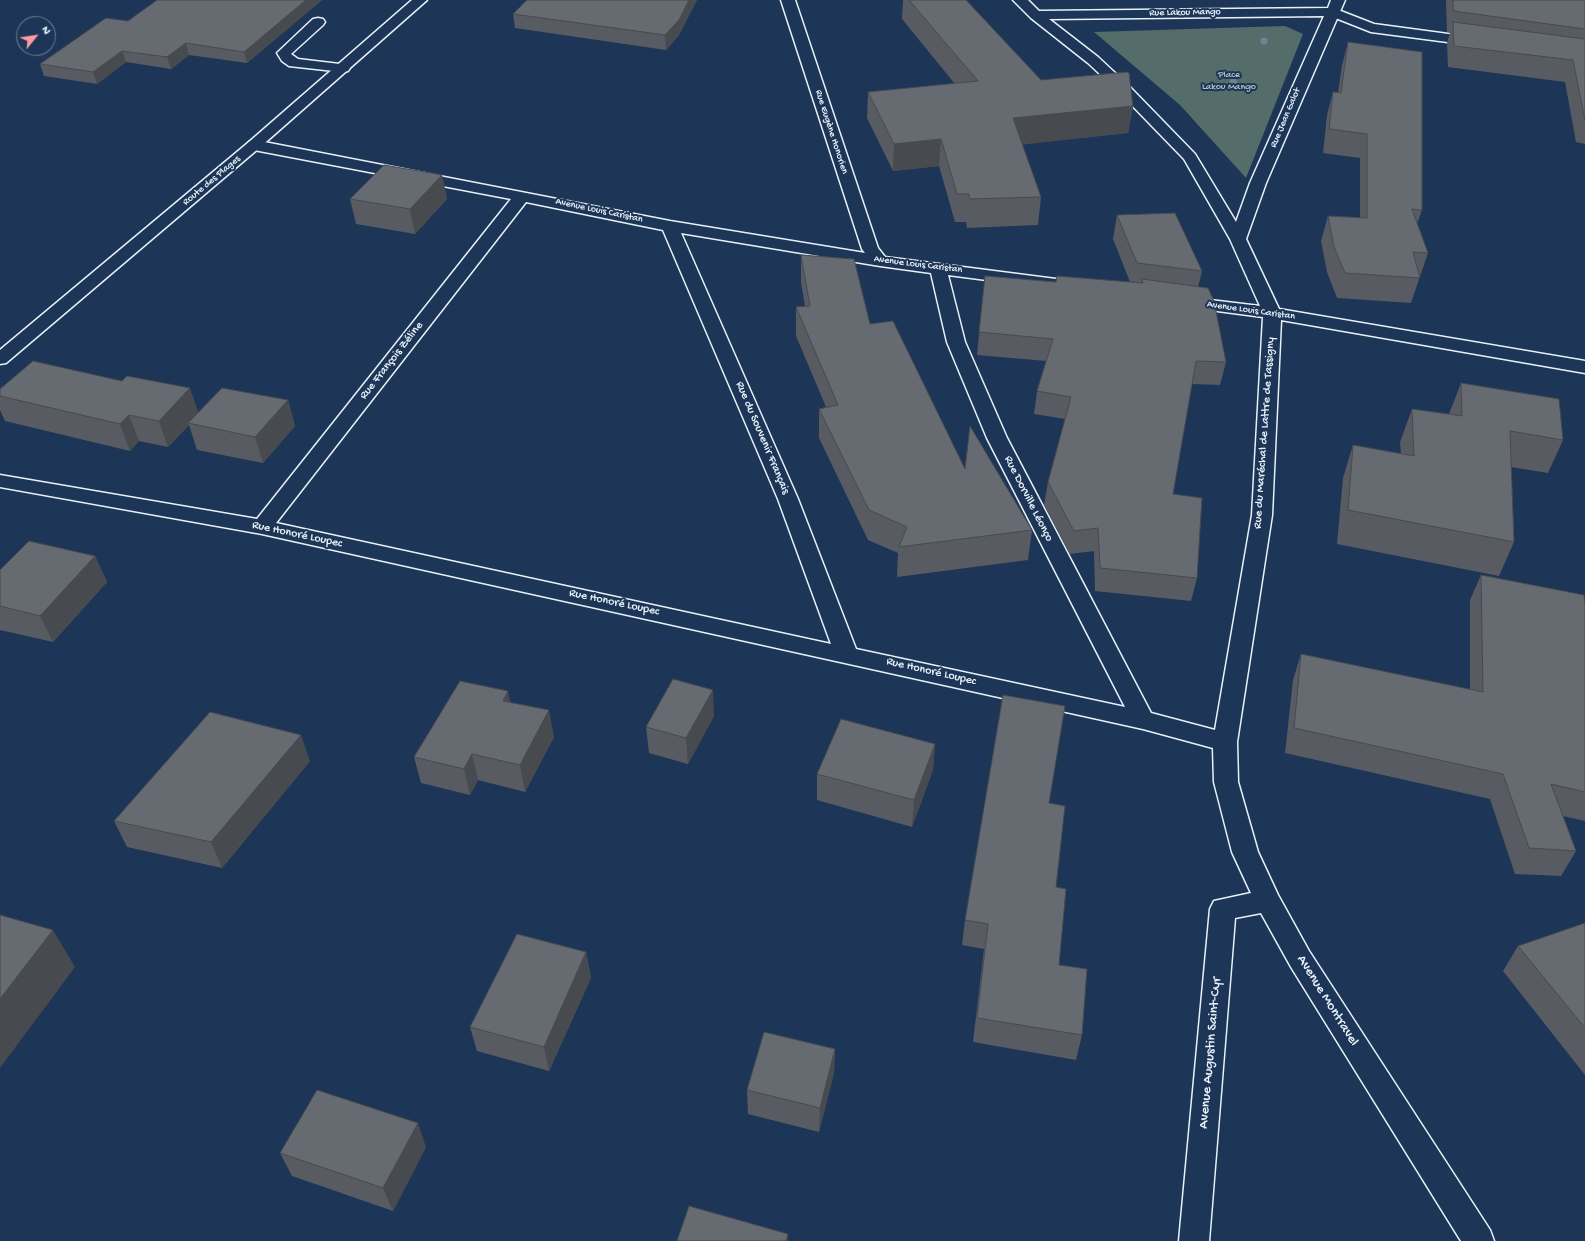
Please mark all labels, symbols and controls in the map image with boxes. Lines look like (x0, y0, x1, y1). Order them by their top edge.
street label: Rue Lakou Mango (1149, 6, 1221, 20)
north arrow (16, 16, 56, 56)
text: N (39, 24, 53, 37)
park label: Place Lakou Mango (1202, 69, 1256, 92)
street label: Rue Jean Galot (1268, 86, 1304, 150)
street label: Rue Eugène Honorien (812, 88, 850, 176)
street label: Route des Plages (181, 153, 243, 209)
street label: Avenue Louis Caristan (554, 196, 644, 226)
street label: Avenue Louis Caristan (873, 254, 963, 276)
street label: Avenue Louis Caristan (1206, 299, 1296, 323)
street label: Rue François Zéline (357, 319, 427, 403)
street label: Rue du Maréchal de Lattre de Tassigny (1251, 337, 1279, 529)
street label: Rue du Souvenir Français (732, 379, 792, 497)
street label: Rue Dorville Léonço (1000, 454, 1056, 544)
street label: Rue Honoré Loupec (251, 518, 343, 552)
street label: Rue Honoré Loupec (568, 586, 660, 620)
street label: Rue Honoré Loupec (885, 655, 977, 689)
street label: Avenue Montravel (1292, 952, 1362, 1050)
street label: Avenue Augustin Saint-Cyr (1196, 976, 1226, 1130)

